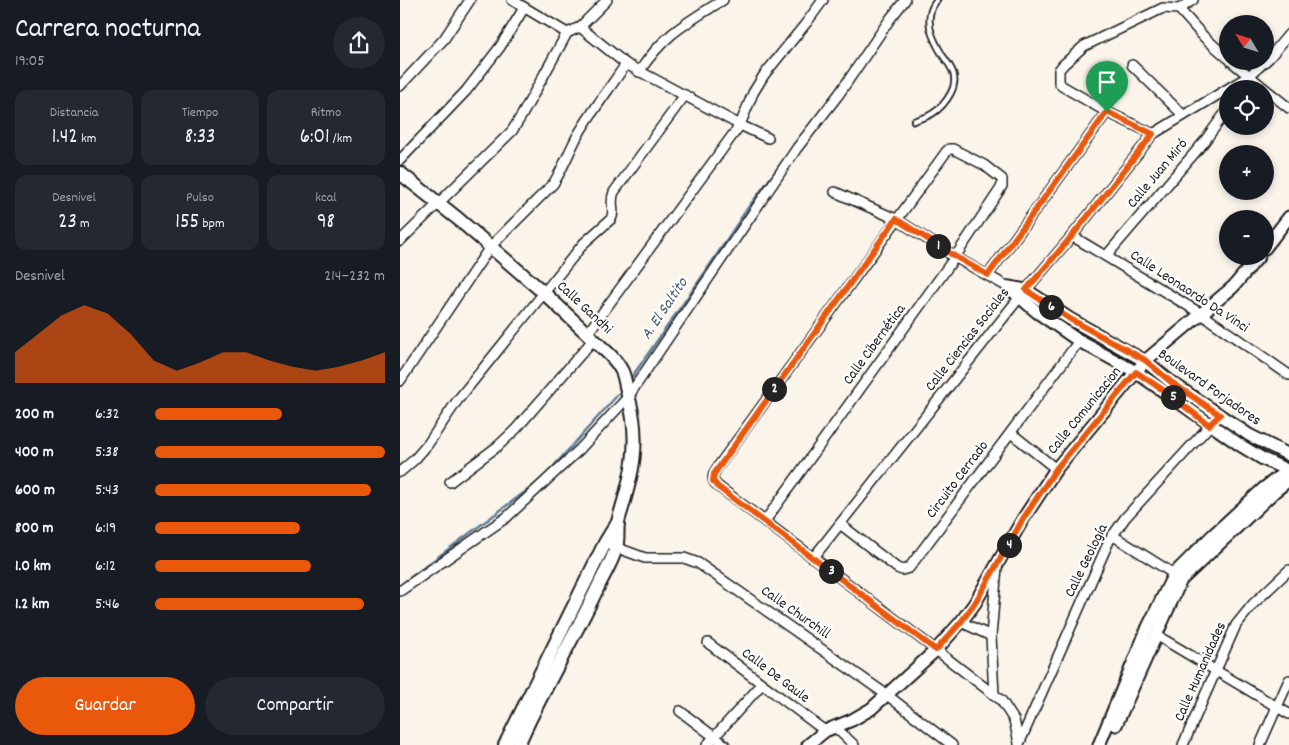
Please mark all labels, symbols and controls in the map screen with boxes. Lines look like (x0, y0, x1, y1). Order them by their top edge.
text: Carrera nocturna (15, 11, 201, 51)
north arrow (1219, 15, 1274, 70)
map controls (1219, 15, 1274, 265)
button: share (333, 17, 385, 69)
text: 19:05 (15, 50, 45, 73)
pin (1086, 61, 1128, 112)
icon: arrive (1093, 68, 1121, 96)
button: locate (1219, 80, 1274, 135)
text: Distancia (50, 103, 98, 123)
text: Tiempo (182, 103, 218, 123)
text: Ritmo (311, 103, 341, 123)
text: 1.42 (52, 123, 78, 153)
text: 8:33 (185, 123, 215, 153)
text: 6:01 (300, 123, 330, 153)
text: km (78, 129, 96, 149)
text: /km (330, 129, 352, 149)
street label: Calle Juan Miró (1122, 134, 1194, 214)
button: + (1219, 145, 1274, 200)
text: Desnivel (52, 188, 96, 208)
text: Pulso (186, 188, 214, 208)
text: kcal (315, 188, 337, 208)
text: 23 (58, 208, 77, 238)
text: 155 (175, 208, 199, 238)
text: 98 (317, 208, 335, 238)
button: − (1219, 210, 1274, 265)
text: m (77, 214, 90, 234)
text: bpm (199, 214, 225, 234)
pin: 1 (926, 234, 950, 258)
text: 1 (937, 236, 940, 256)
street label: Calle Leonaordo Da Vinci (1125, 245, 1253, 339)
text: Desnivel (15, 265, 65, 288)
text: 214–232 m (324, 265, 385, 288)
water label: A. El Saltito (636, 273, 695, 344)
street label: Calle Gandhi (551, 276, 617, 340)
street label: Calle Ciencias Sociales (920, 283, 1016, 397)
pin: 6 (1038, 294, 1064, 320)
text: 6 (1048, 297, 1055, 317)
street label: Calle Cibernética (838, 299, 912, 390)
street label: Boulevard Forjadores (1153, 344, 1265, 432)
street label: Calle Comunicacion (1043, 362, 1127, 460)
pin: 2 (762, 376, 786, 402)
text: 2 (771, 379, 778, 399)
pin: 5 (1160, 384, 1186, 410)
text: 5 (1170, 387, 1177, 407)
text: 200 m (15, 403, 54, 426)
text: 6:32 (95, 403, 120, 426)
street label: Circuito Cerrado (921, 436, 995, 524)
text: 400 m (15, 441, 54, 464)
text: 5:38 (95, 441, 119, 464)
text: 600 m (15, 479, 55, 502)
text: 5:43 (95, 479, 119, 502)
text: 800 m (15, 517, 54, 540)
text: 6:19 (95, 517, 116, 540)
street label: Calle Geología (1060, 520, 1115, 601)
pin: 4 (996, 532, 1022, 558)
text: 4 (1007, 535, 1012, 555)
text: 1.0 km (15, 555, 51, 578)
text: 6:12 (95, 555, 116, 578)
pin: 3 (818, 558, 844, 584)
text: 3 (828, 561, 835, 581)
street label: Calle Churchill (756, 581, 835, 645)
text: 1.2 km (15, 593, 49, 616)
text: 5:46 (95, 593, 120, 616)
street label: Calle Humanidades (1169, 619, 1233, 725)
street label: Calle De Gaule (736, 643, 814, 709)
button: Guardar (15, 677, 195, 735)
button: Compartir (205, 677, 385, 735)

